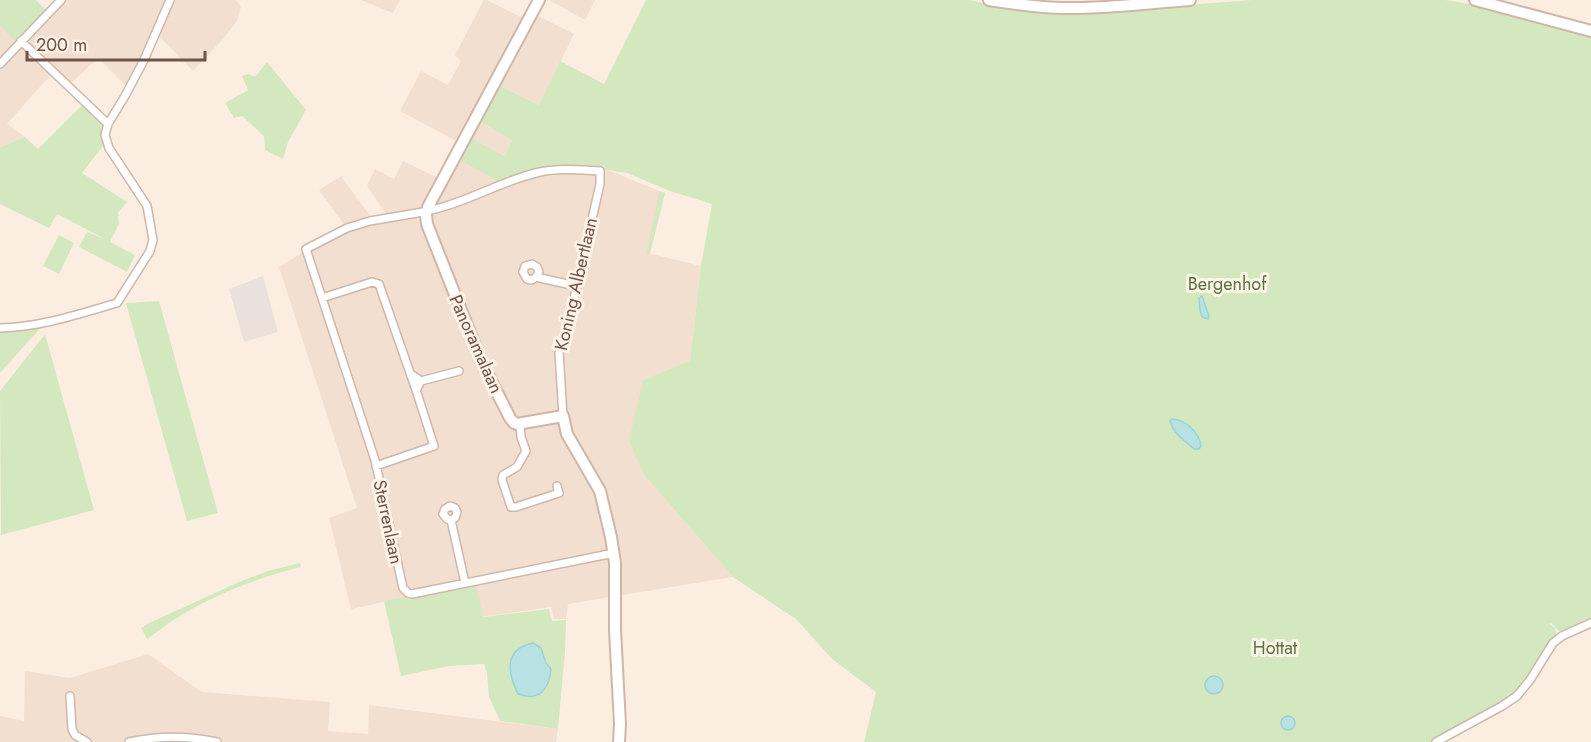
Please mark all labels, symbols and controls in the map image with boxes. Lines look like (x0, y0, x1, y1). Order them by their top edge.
scale bar (27, 24, 206, 62)
text: 200 m (36, 32, 87, 58)
street label: Koning Albertlaan (548, 215, 604, 353)
park label: Bergenhof (1188, 271, 1267, 297)
street label: Panoramalaan (443, 290, 509, 398)
street label: Sterrenlaan (366, 478, 410, 566)
park label: Hottat (1253, 635, 1298, 661)

